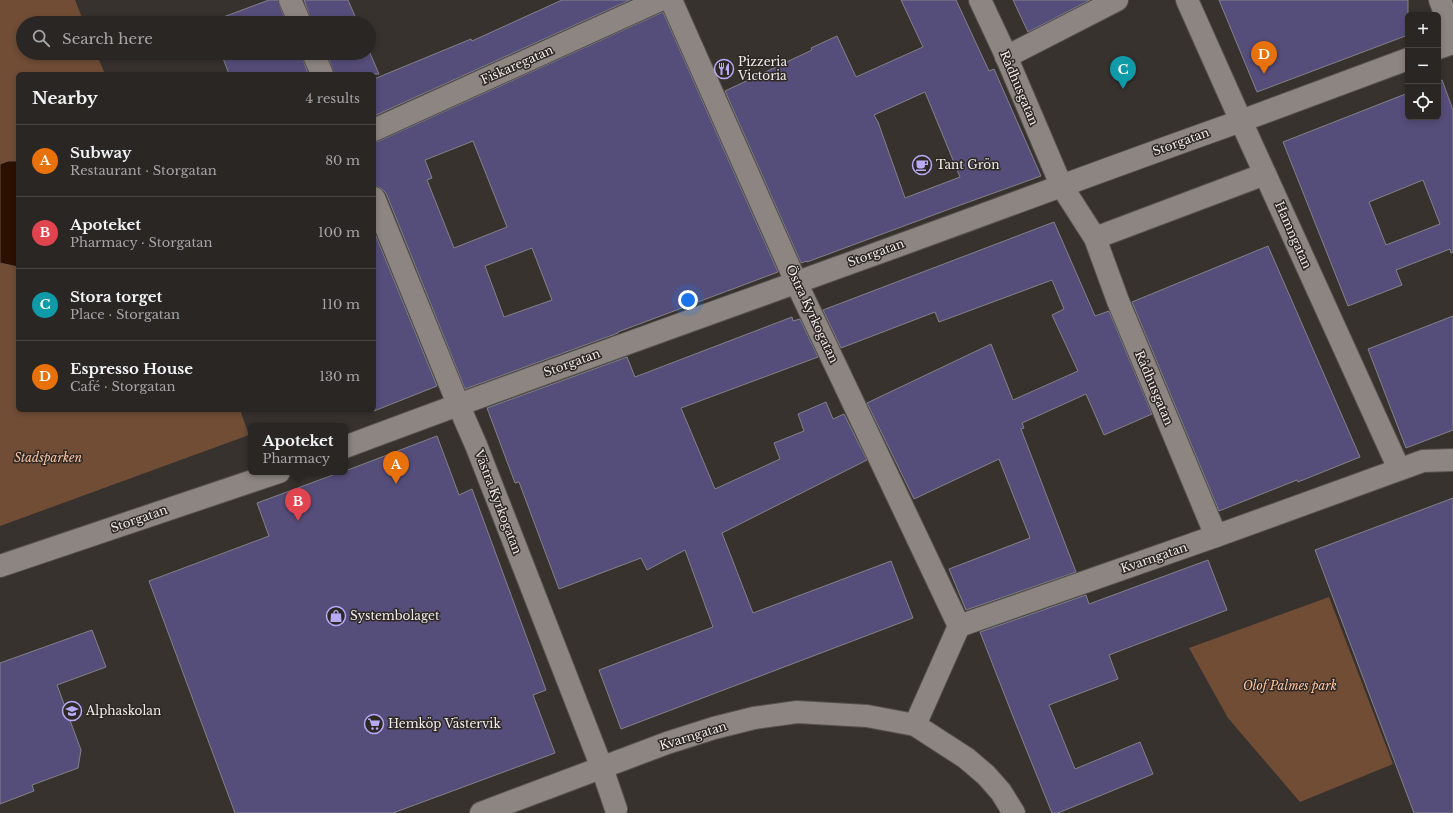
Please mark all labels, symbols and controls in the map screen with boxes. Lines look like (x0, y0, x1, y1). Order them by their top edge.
map controls (1405, 12, 1441, 120)
button: + (1405, 12, 1441, 48)
search box (16, 16, 376, 60)
icon: search (30, 27, 52, 49)
text: Search here (62, 29, 153, 48)
pin: D (1251, 41, 1277, 74)
street label: Fiskaregatan (478, 42, 555, 87)
street label: Rådhusgatan (997, 48, 1042, 127)
button: − (1405, 48, 1441, 84)
place label: Pizzeria Victoria (737, 54, 787, 83)
pin: C (1110, 56, 1136, 89)
restaurant icon: Pizzeria Victoria (713, 58, 735, 80)
button: locate (1405, 84, 1441, 120)
text: Nearby (32, 88, 98, 109)
text: 4 results (306, 90, 360, 107)
street label: Storgatan (1151, 124, 1211, 159)
text: Subway (70, 143, 131, 162)
text: A (40, 152, 50, 169)
text: 80 m (325, 152, 360, 169)
cafe icon: Tant Grön (911, 154, 933, 176)
place label: Tant Grön (936, 157, 999, 172)
text: Restaurant · Storgatan (70, 162, 217, 179)
street label: Hamngatan (1272, 199, 1315, 271)
text: Apoteket (70, 215, 141, 234)
text: B (40, 224, 50, 241)
text: 100 m (318, 224, 360, 241)
text: Pharmacy · Storgatan (70, 234, 212, 251)
street label: Storgatan (846, 235, 906, 270)
street label: Östra Kyrkogatan (783, 262, 843, 365)
text: Stora torget (70, 287, 162, 306)
your location (678, 290, 698, 310)
text: C (40, 296, 50, 313)
text: 110 m (321, 296, 360, 313)
text: Place · Storgatan (70, 306, 180, 323)
street label: Storgatan (542, 345, 602, 380)
street label: Rådhusgatan (1132, 348, 1177, 427)
text: Espresso House (70, 359, 193, 378)
text: D (39, 368, 51, 385)
text: 130 m (319, 368, 360, 385)
text: Café · Storgatan (70, 378, 175, 395)
popup (248, 423, 348, 475)
text: Apoteket (262, 431, 334, 450)
street label: Västra Kyrkogatan (471, 447, 525, 556)
park label: Stadsparken (14, 450, 83, 465)
text: Pharmacy (262, 450, 330, 467)
pin: A (383, 451, 409, 484)
pin: B (285, 488, 311, 521)
street label: Storgatan (108, 502, 169, 535)
street label: Kvarngatan (1119, 539, 1189, 576)
shop icon: Systembolaget (325, 605, 347, 627)
place label: Systembolaget (350, 608, 440, 623)
park label: Olof Palmes park (1243, 678, 1337, 693)
school or university icon: Alphaskolan (61, 700, 83, 722)
place label: Alphaskolan (85, 703, 161, 718)
supermarket icon: Hemköp Västervik (363, 713, 385, 735)
place label: Hemköp Västervik (388, 716, 501, 731)
street label: Kvarngatan (657, 718, 728, 753)

